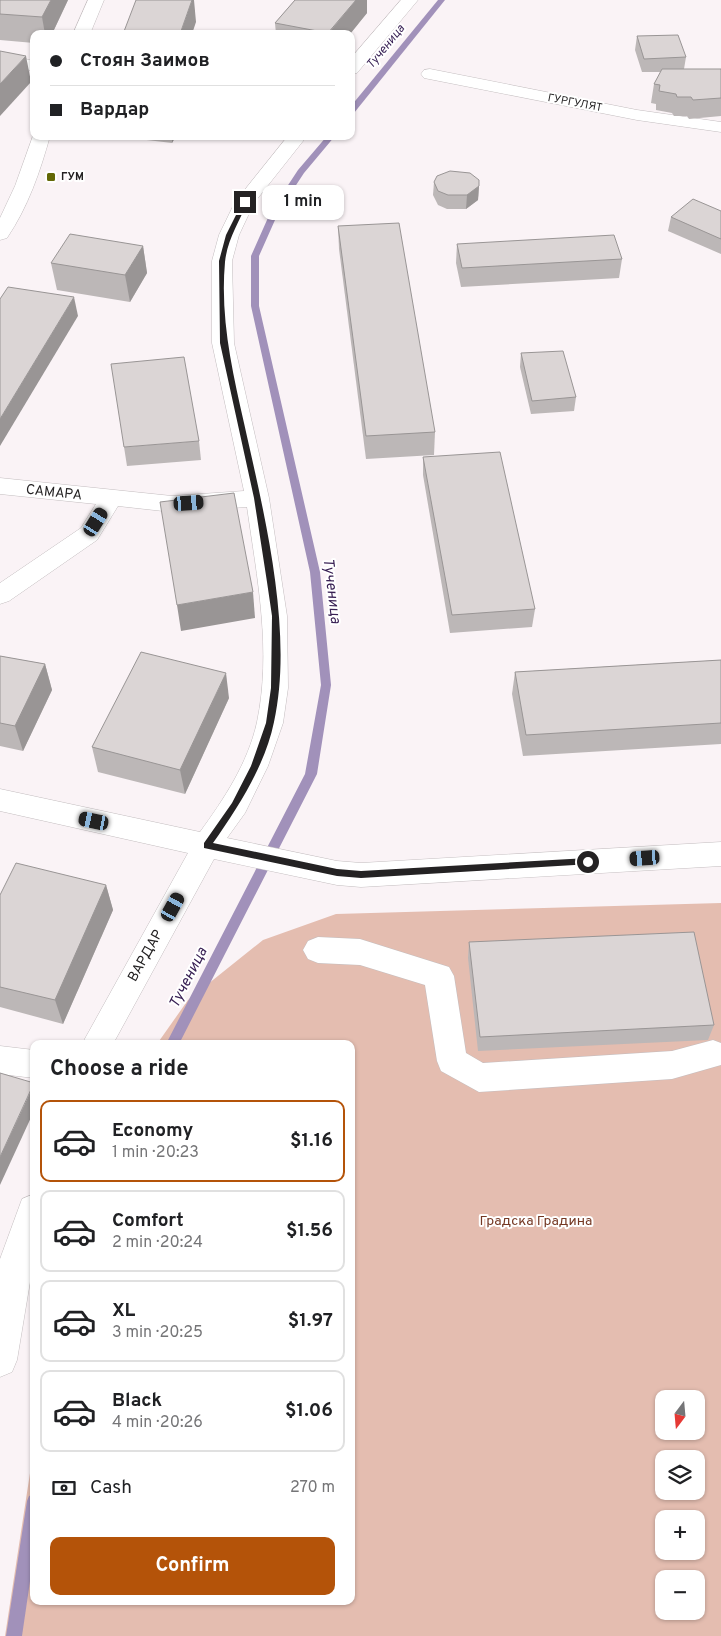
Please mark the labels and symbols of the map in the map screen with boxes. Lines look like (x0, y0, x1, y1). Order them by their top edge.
water label: Тученица (363, 21, 409, 72)
street label: ГУРГУЛЯТ (546, 91, 604, 115)
place label: ГУМ (61, 170, 84, 184)
marker: ГУМ (45, 171, 57, 183)
callout: 1 min (262, 184, 345, 220)
route end (234, 191, 256, 213)
street label: САМАРА (25, 482, 83, 504)
car (173, 494, 204, 512)
car (81, 505, 110, 539)
water label: Тученица (318, 557, 344, 625)
car (77, 811, 110, 831)
car (629, 849, 660, 867)
route start (577, 851, 599, 873)
car (159, 890, 186, 924)
street label: ВАРДАР (125, 927, 167, 985)
water label: Тученица (166, 944, 213, 1012)
park label: Градска Градина (480, 1213, 592, 1230)
north arrow (655, 1390, 705, 1440)

